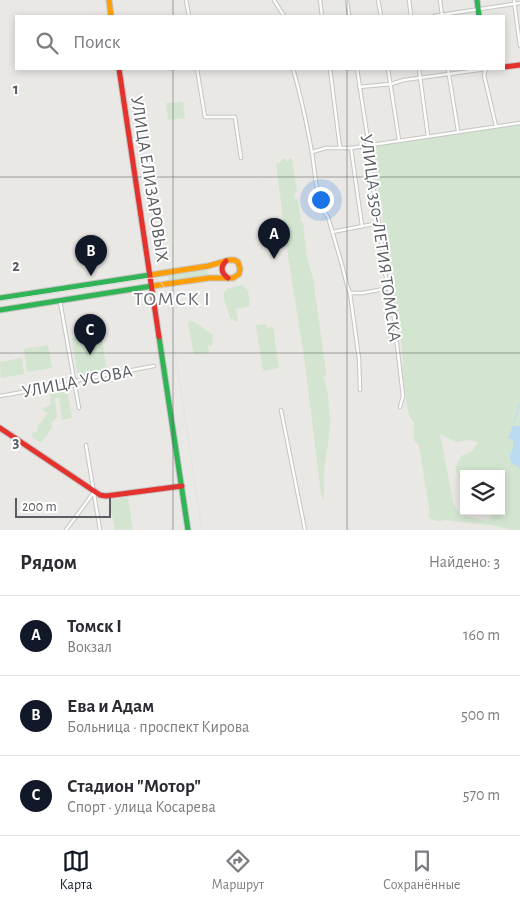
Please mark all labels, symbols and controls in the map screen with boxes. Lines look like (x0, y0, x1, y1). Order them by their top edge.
search box (15, 15, 505, 70)
icon: search (33, 29, 61, 57)
text: Поиск (73, 33, 120, 52)
text: 1 (13, 81, 19, 97)
street label: УЛИЦА ЕЛИЗАРОВЫХ (127, 95, 171, 264)
street label: УЛИЦА 350-ЛЕТИЯ ТОМСКА (357, 133, 404, 344)
your location (308, 187, 334, 213)
pin: A (258, 218, 290, 259)
pin: B (75, 235, 107, 276)
text: 2 (12, 258, 20, 274)
district label: ТОМСК I (133, 289, 211, 309)
pin: C (74, 314, 106, 355)
street label: УЛИЦА УСОВА (21, 362, 134, 401)
text: 3 (13, 434, 20, 450)
map controls (460, 470, 505, 515)
button: layers (460, 470, 505, 515)
scale bar (15, 495, 111, 518)
text: 200 m (22, 500, 57, 514)
text: Рядом (20, 552, 77, 573)
text: Найдено: 3 (429, 554, 500, 570)
text: Томск I (67, 617, 122, 636)
text: A (31, 627, 41, 643)
text: 160 m (463, 627, 500, 643)
text: Вокзал (67, 639, 112, 655)
text: Ева и Адам (67, 697, 154, 716)
text: B (31, 707, 41, 723)
text: 500 m (461, 707, 500, 723)
text: Больница · проспект Кирова (67, 719, 249, 735)
text: Стадион "Мотор" (67, 777, 201, 796)
text: C (32, 787, 40, 803)
text: 570 m (463, 787, 500, 803)
text: Спорт · улица Косарева (67, 799, 216, 815)
tab: Карта (60, 847, 92, 894)
tab: Маршрут (211, 847, 264, 894)
tab: Сохранённые (383, 847, 460, 894)

